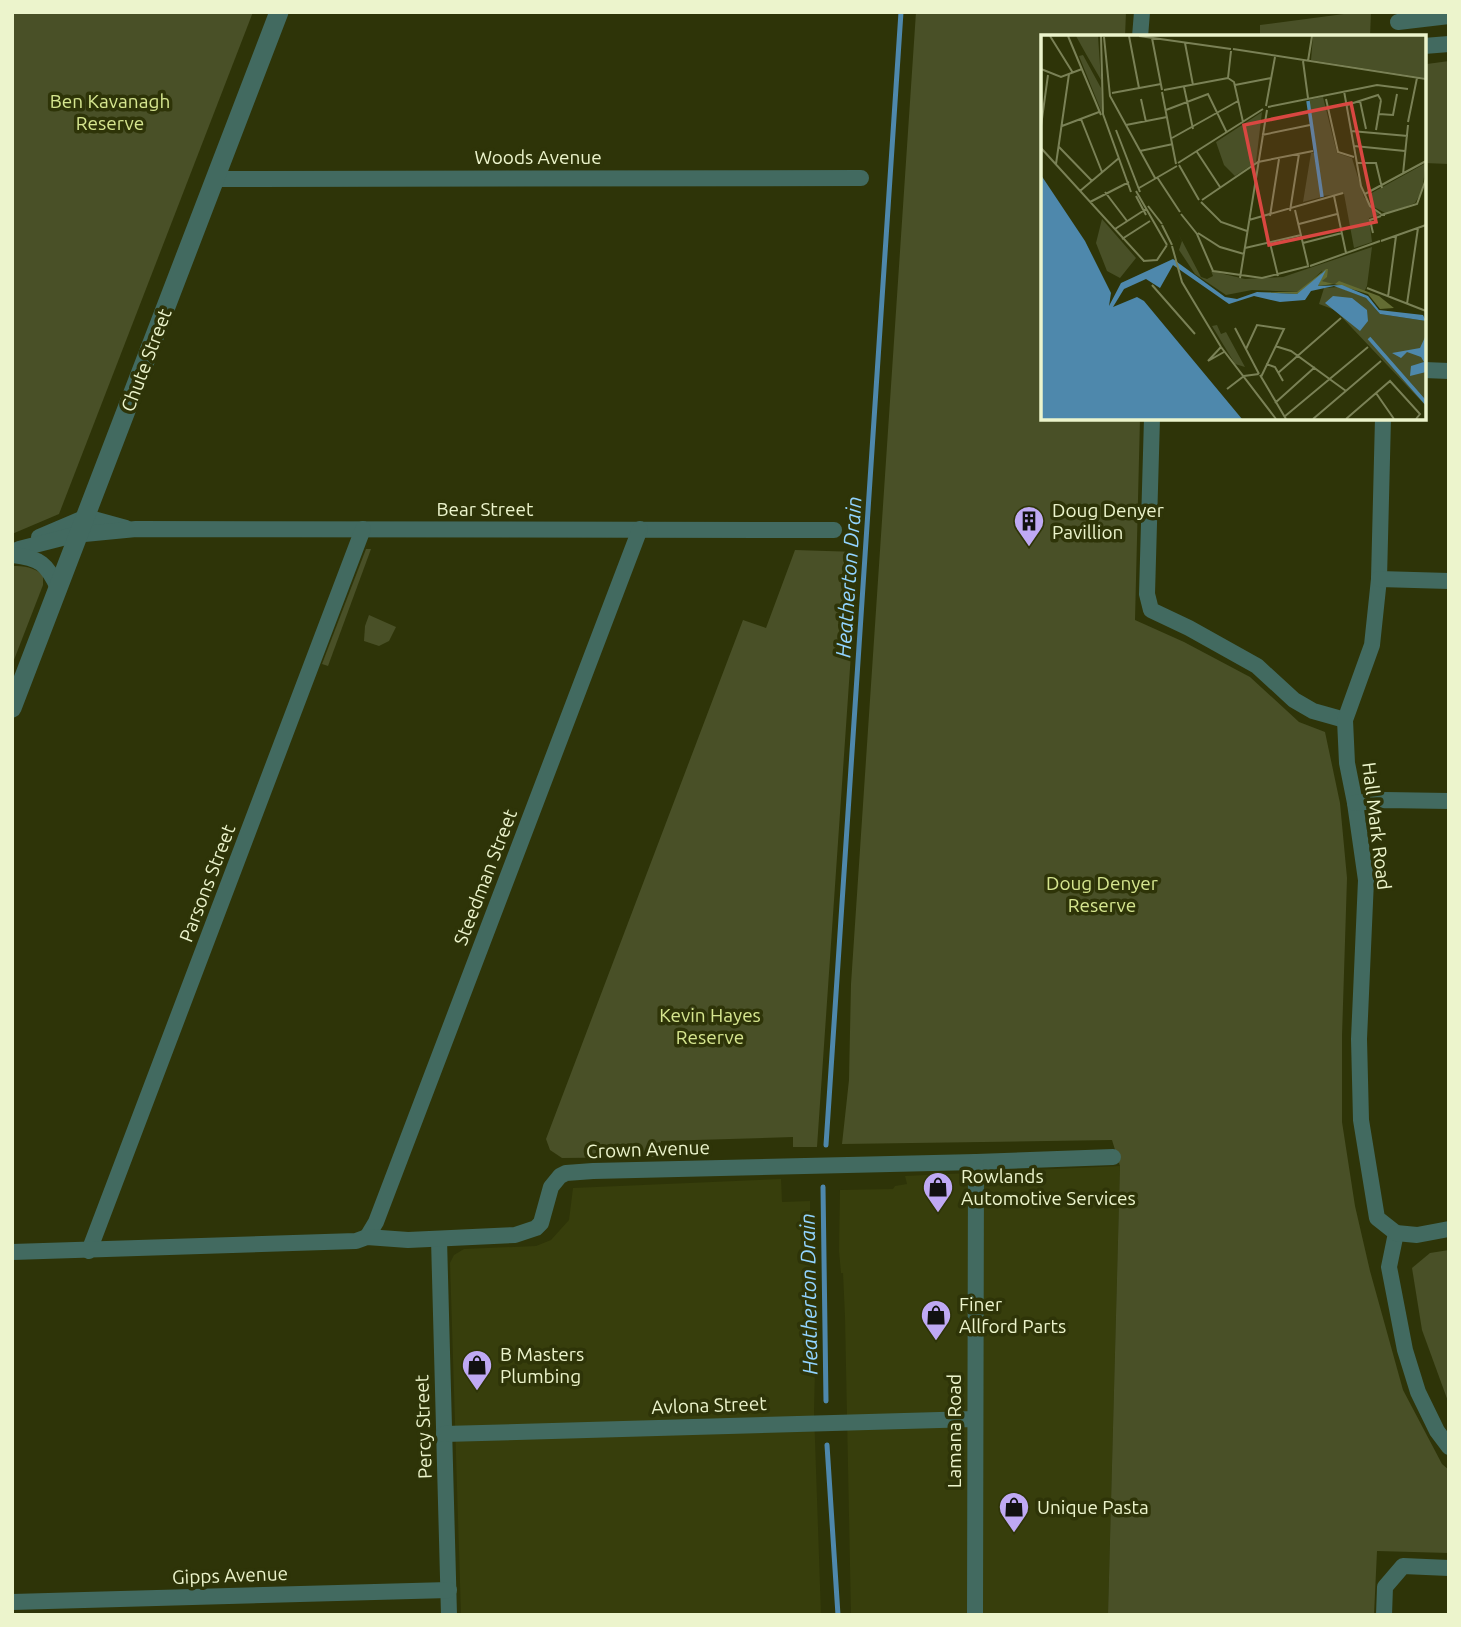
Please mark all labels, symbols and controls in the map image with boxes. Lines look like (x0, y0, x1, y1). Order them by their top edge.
inset map (1041, 35, 1426, 420)
park label: Ben Kavanagh Reserve (50, 90, 170, 134)
street label: Woods Avenue (474, 146, 602, 168)
street label: Chute Street (116, 305, 176, 415)
water label: Heatherton Drain (830, 496, 866, 658)
street label: Bear Street (437, 498, 534, 520)
place label: Doug Denyer Pavillion (1052, 499, 1164, 543)
building icon: Doug Denyer Pavillion (1012, 504, 1046, 548)
street label: Hall Mark Road (1358, 761, 1396, 891)
street label: Steedman Street (449, 805, 521, 948)
street label: Parsons Street (175, 821, 240, 945)
park label: Doug Denyer Reserve (1046, 872, 1158, 916)
park label: Kevin Hayes Reserve (659, 1004, 761, 1048)
street label: Crown Avenue (586, 1136, 710, 1162)
place label: Rowlands Automotive Services (961, 1165, 1136, 1209)
shop icon: Rowlands Automotive Services (921, 1170, 955, 1214)
water label: Heatherton Drain (795, 1213, 821, 1375)
place label: Finer Allford Parts (959, 1293, 1066, 1337)
shop icon: Finer Allford Parts (919, 1298, 953, 1342)
place label: B Masters Plumbing (500, 1343, 584, 1387)
shop icon: B Masters Plumbing (460, 1348, 494, 1392)
street label: Percy Street (410, 1374, 436, 1479)
street label: Lamana Road (943, 1374, 965, 1488)
street label: Avlona Street (651, 1392, 768, 1418)
shop icon: Unique Pasta (997, 1490, 1031, 1534)
place label: Unique Pasta (1037, 1496, 1149, 1518)
street label: Gipps Avenue (172, 1562, 288, 1588)

